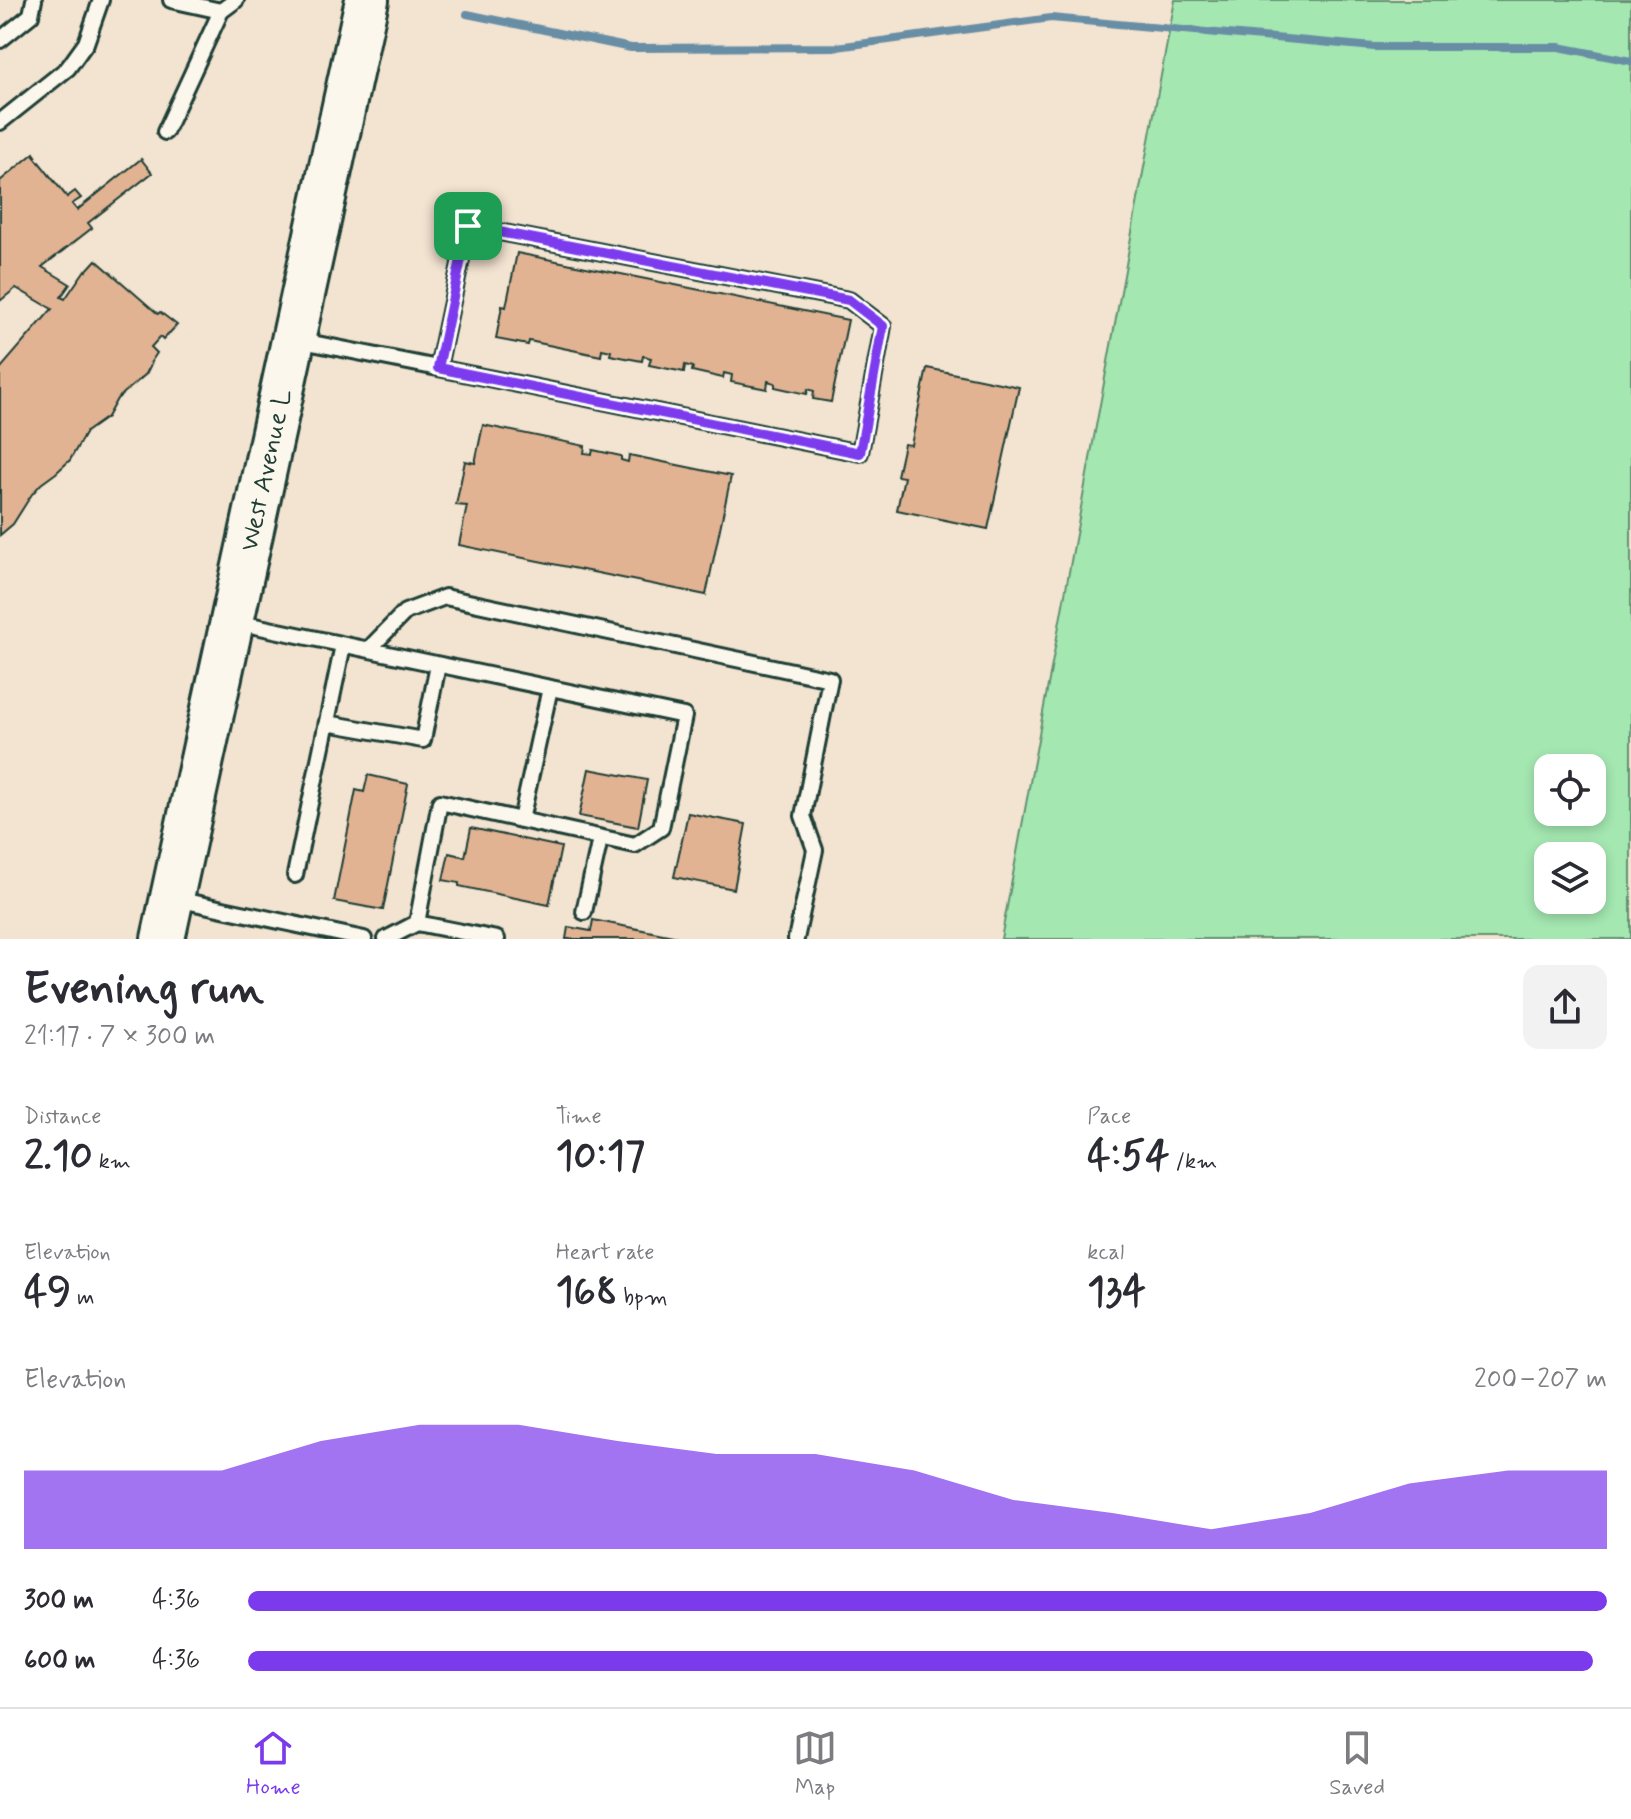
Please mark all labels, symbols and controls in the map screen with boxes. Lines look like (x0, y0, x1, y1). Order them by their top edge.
pin (434, 192, 502, 260)
icon: arrive (446, 204, 490, 248)
street label: West Avenue L (233, 386, 301, 555)
map controls (1534, 754, 1606, 914)
button: locate (1534, 754, 1606, 826)
button: layers (1534, 842, 1606, 914)
text: Evening run (24, 961, 264, 1019)
button: share (1523, 965, 1607, 1049)
text: 21:17 · 7 × 300 m (24, 1020, 215, 1054)
text: Distance (24, 1103, 101, 1131)
text: Time (556, 1103, 602, 1131)
text: Pace (1087, 1103, 1131, 1131)
text: 2.10 (24, 1131, 93, 1183)
text: 10:17 (556, 1131, 645, 1183)
text: 4:54 (1087, 1131, 1170, 1183)
text: km (93, 1148, 131, 1176)
text: /km (1170, 1148, 1217, 1176)
text: Elevation (24, 1239, 111, 1267)
text: Heart rate (556, 1239, 654, 1267)
text: kcal (1087, 1239, 1124, 1267)
text: 49 (24, 1267, 71, 1319)
text: 168 (556, 1267, 617, 1319)
text: 134 (1087, 1267, 1146, 1319)
text: m (71, 1284, 95, 1312)
text: bpm (617, 1284, 668, 1312)
text: Elevation (24, 1363, 126, 1397)
text: 200–207 m (1474, 1363, 1607, 1397)
text: 300 m (24, 1584, 94, 1618)
text: 4:36 (152, 1584, 200, 1618)
text: 600 m (24, 1644, 96, 1678)
text: 4:36 (152, 1644, 200, 1678)
tab: Home (246, 1726, 301, 1802)
tab: Map (793, 1726, 837, 1802)
tab: Saved (1329, 1726, 1385, 1802)

